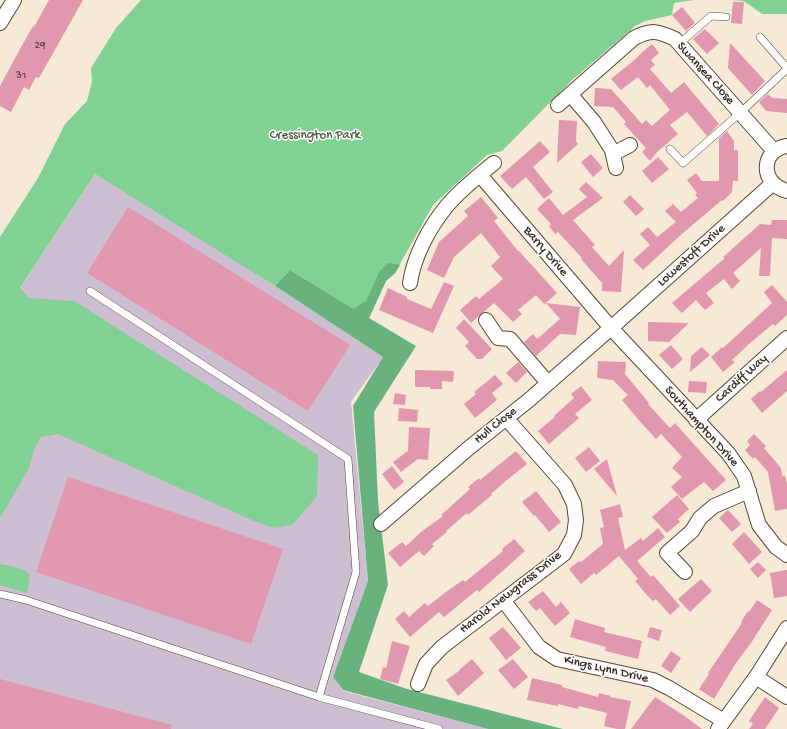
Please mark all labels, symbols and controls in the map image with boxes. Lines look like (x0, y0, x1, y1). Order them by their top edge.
house number: 29 (35, 39, 45, 53)
street label: Swansea Close (673, 39, 737, 109)
house number: 31 (16, 69, 26, 83)
park label: Cressington Park (270, 128, 360, 144)
street label: Lowestoft Drive (655, 221, 729, 291)
street label: Barry Drive (519, 224, 571, 280)
street label: Cardiff Way (713, 351, 771, 407)
street label: Southampton Drive (661, 383, 741, 471)
street label: Hull Close (471, 404, 521, 448)
street label: Harold Newgrass Drive (457, 548, 565, 638)
street label: Kings Lynn Drive (562, 653, 650, 687)

